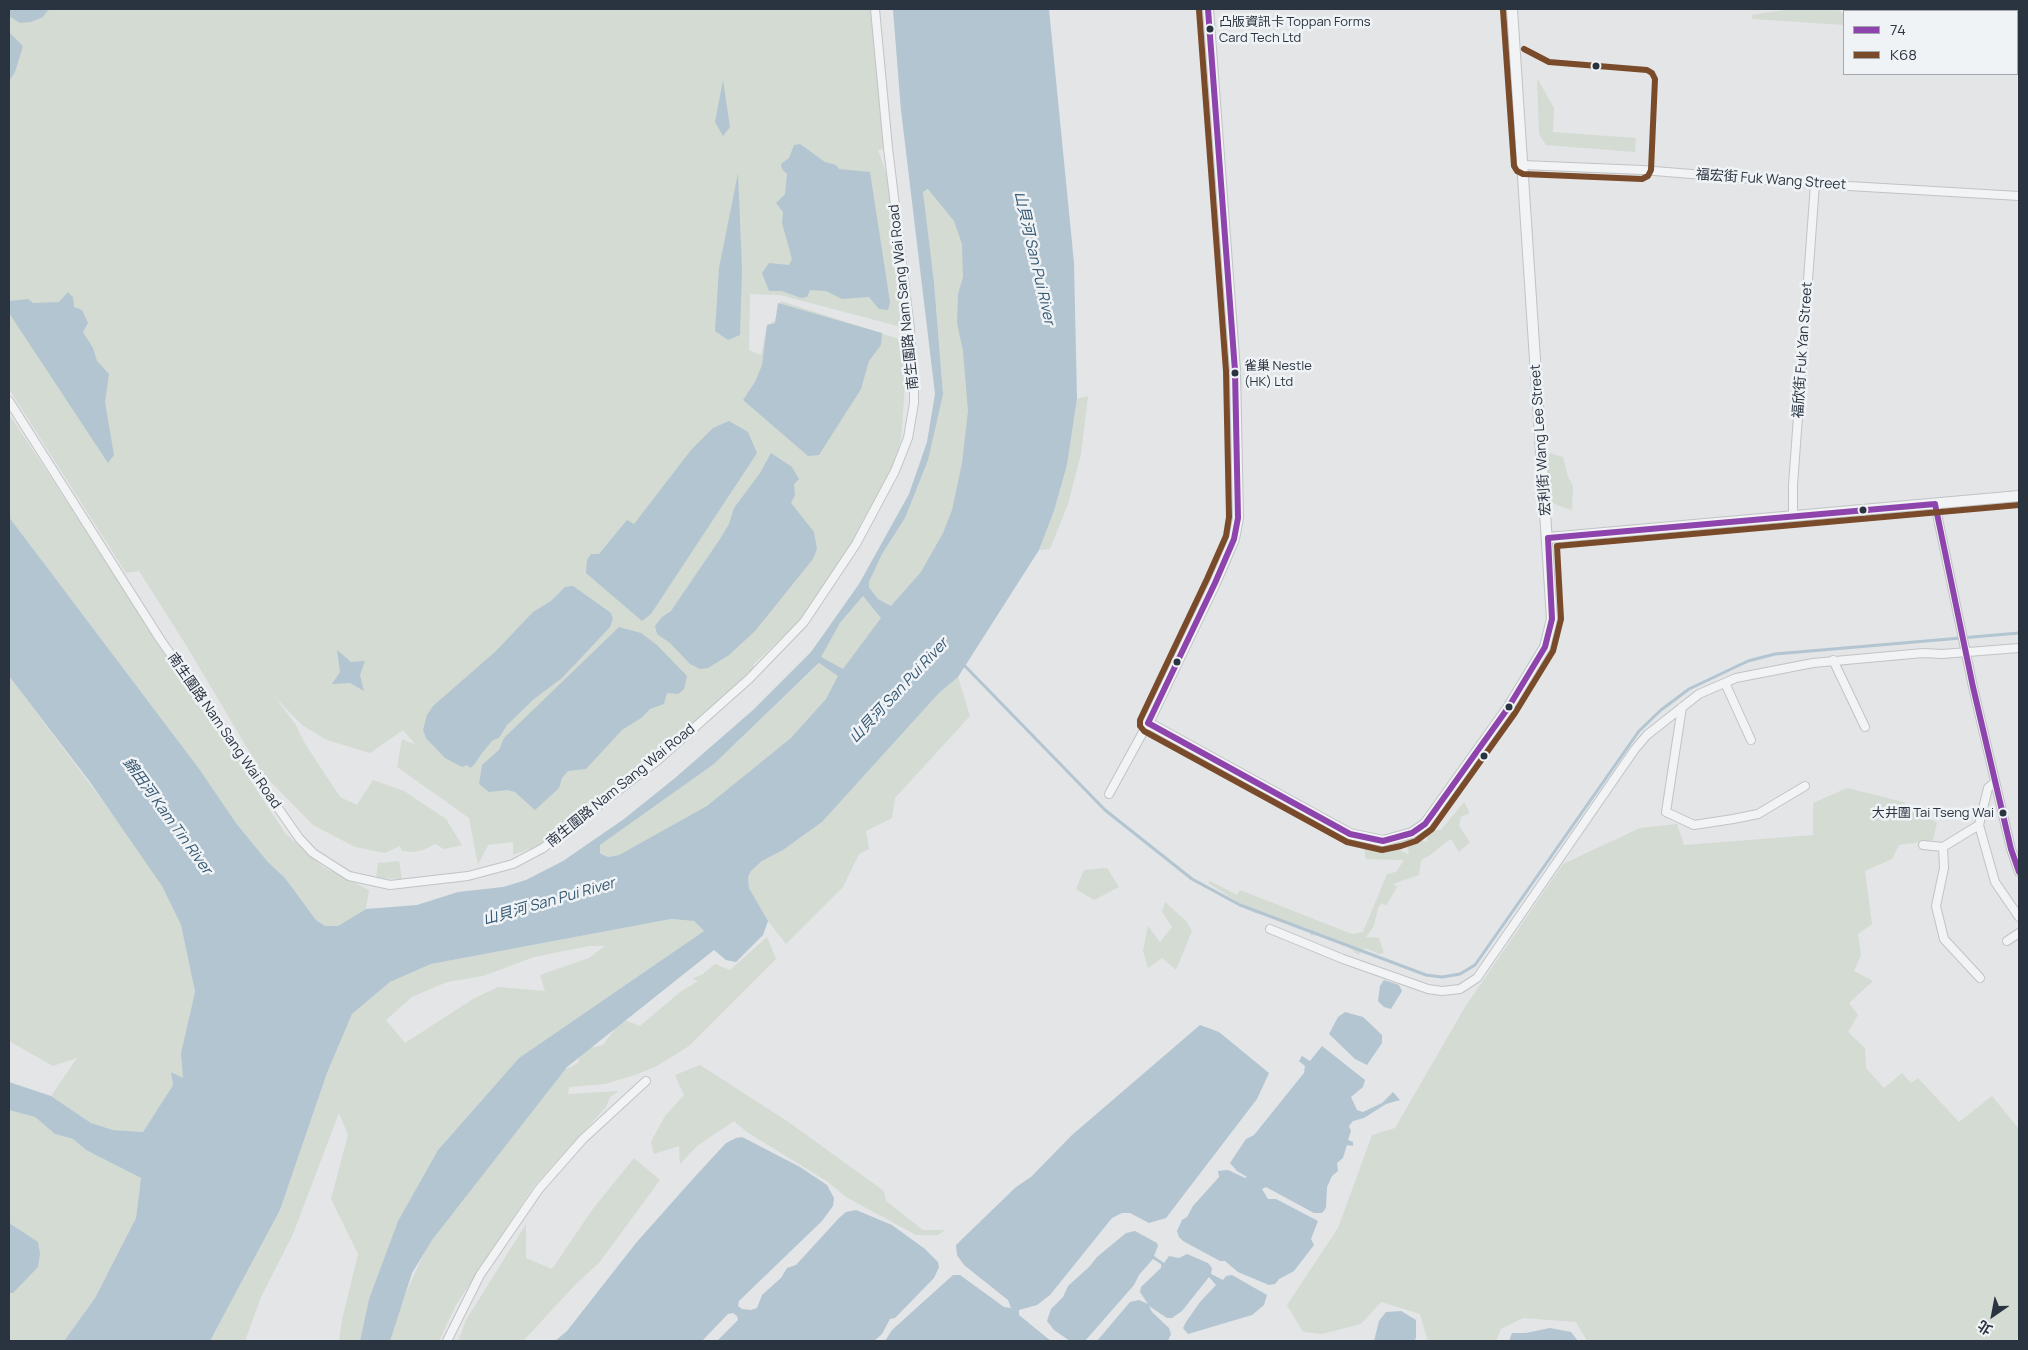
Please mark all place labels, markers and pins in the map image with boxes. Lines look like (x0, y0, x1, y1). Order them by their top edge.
place label: 凸版資訊卡 Toppan Forms Card Tech Ltd (1219, 14, 1371, 45)
marker: 凸版資訊卡 Toppan Forms Card Tech Ltd (1205, 24, 1215, 34)
unlabelled marker (1591, 61, 1601, 71)
place label: 雀巢 Nestle (HK) Ltd (1244, 358, 1312, 389)
marker: 雀巢 Nestle (HK) Ltd (1230, 368, 1240, 378)
unlabelled marker (1858, 505, 1868, 515)
unlabelled marker (1172, 657, 1182, 667)
unlabelled marker (1504, 702, 1514, 712)
unlabelled marker (1479, 751, 1489, 761)
place label: 大井圍 Tai Tseng Wai (1872, 805, 1994, 821)
marker: 大井圍 Tai Tseng Wai (1998, 808, 2008, 818)

